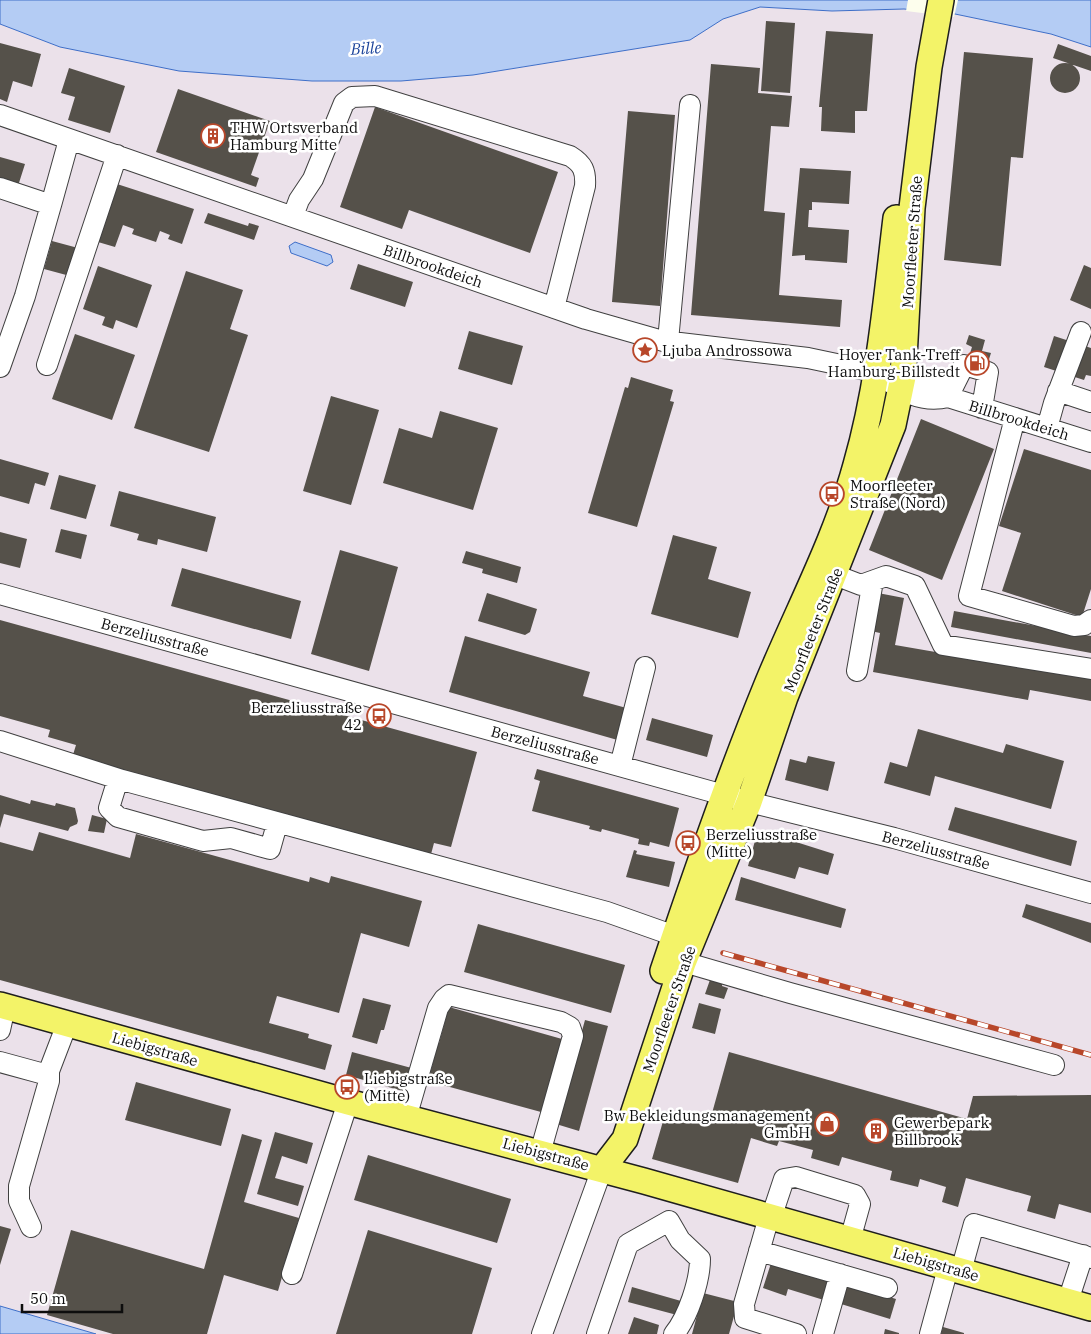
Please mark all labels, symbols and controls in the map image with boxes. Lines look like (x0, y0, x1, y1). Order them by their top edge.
water label: Bille (349, 37, 382, 59)
place label: THW Ortsverband Hamburg Mitte (230, 118, 358, 154)
building icon: THW Ortsverband Hamburg Mitte (200, 123, 226, 149)
street label: Moorfleeter Straße (898, 175, 926, 309)
street label: Billbrookdeich (381, 240, 485, 292)
place icon: Ljuba Androssowa (632, 337, 658, 363)
place label: Ljuba Androssowa (662, 341, 792, 360)
place label: Hoyer Tank-Treff Hamburg-Billstedt (828, 345, 961, 381)
fuel station icon: Hoyer Tank-Treff Hamburg-Billstedt (964, 350, 990, 376)
street label: Billbrookdeich (967, 396, 1071, 444)
place label: Moorfleeter Straße (Nord) (850, 476, 946, 512)
bus stop icon: Moorfleeter Straße (Nord) (819, 481, 845, 507)
street label: Moorfleeter Straße (779, 565, 847, 695)
street label: Berzeliusstraße (99, 613, 211, 661)
place label: Berzeliusstraße 42 (251, 698, 362, 734)
bus stop icon: Berzeliusstraße 42 (366, 703, 392, 729)
street label: Berzeliusstraße (489, 721, 601, 769)
place label: Berzeliusstraße (Mitte) (706, 825, 817, 861)
street label: Berzeliusstraße (880, 826, 992, 874)
bus stop icon: Berzeliusstraße (Mitte) (675, 830, 701, 856)
street label: Moorfleeter Straße (638, 943, 700, 1075)
street label: Liebigstraße (110, 1028, 200, 1070)
place label: Liebigstraße (Mitte) (364, 1069, 453, 1105)
bus stop icon: Liebigstraße (Mitte) (334, 1074, 360, 1100)
place label: Bw Bekleidungsmanagement GmbH (604, 1106, 810, 1142)
shop icon: Bw Bekleidungsmanagement GmbH (814, 1111, 840, 1137)
place label: Gewerbepark Billbrook (894, 1113, 989, 1149)
building icon: Gewerbepark Billbrook (863, 1118, 889, 1144)
street label: Liebigstraße (501, 1133, 591, 1175)
street label: Liebigstraße (891, 1243, 981, 1285)
scale bar (22, 1282, 122, 1314)
text: 50 m (30, 1289, 66, 1308)

